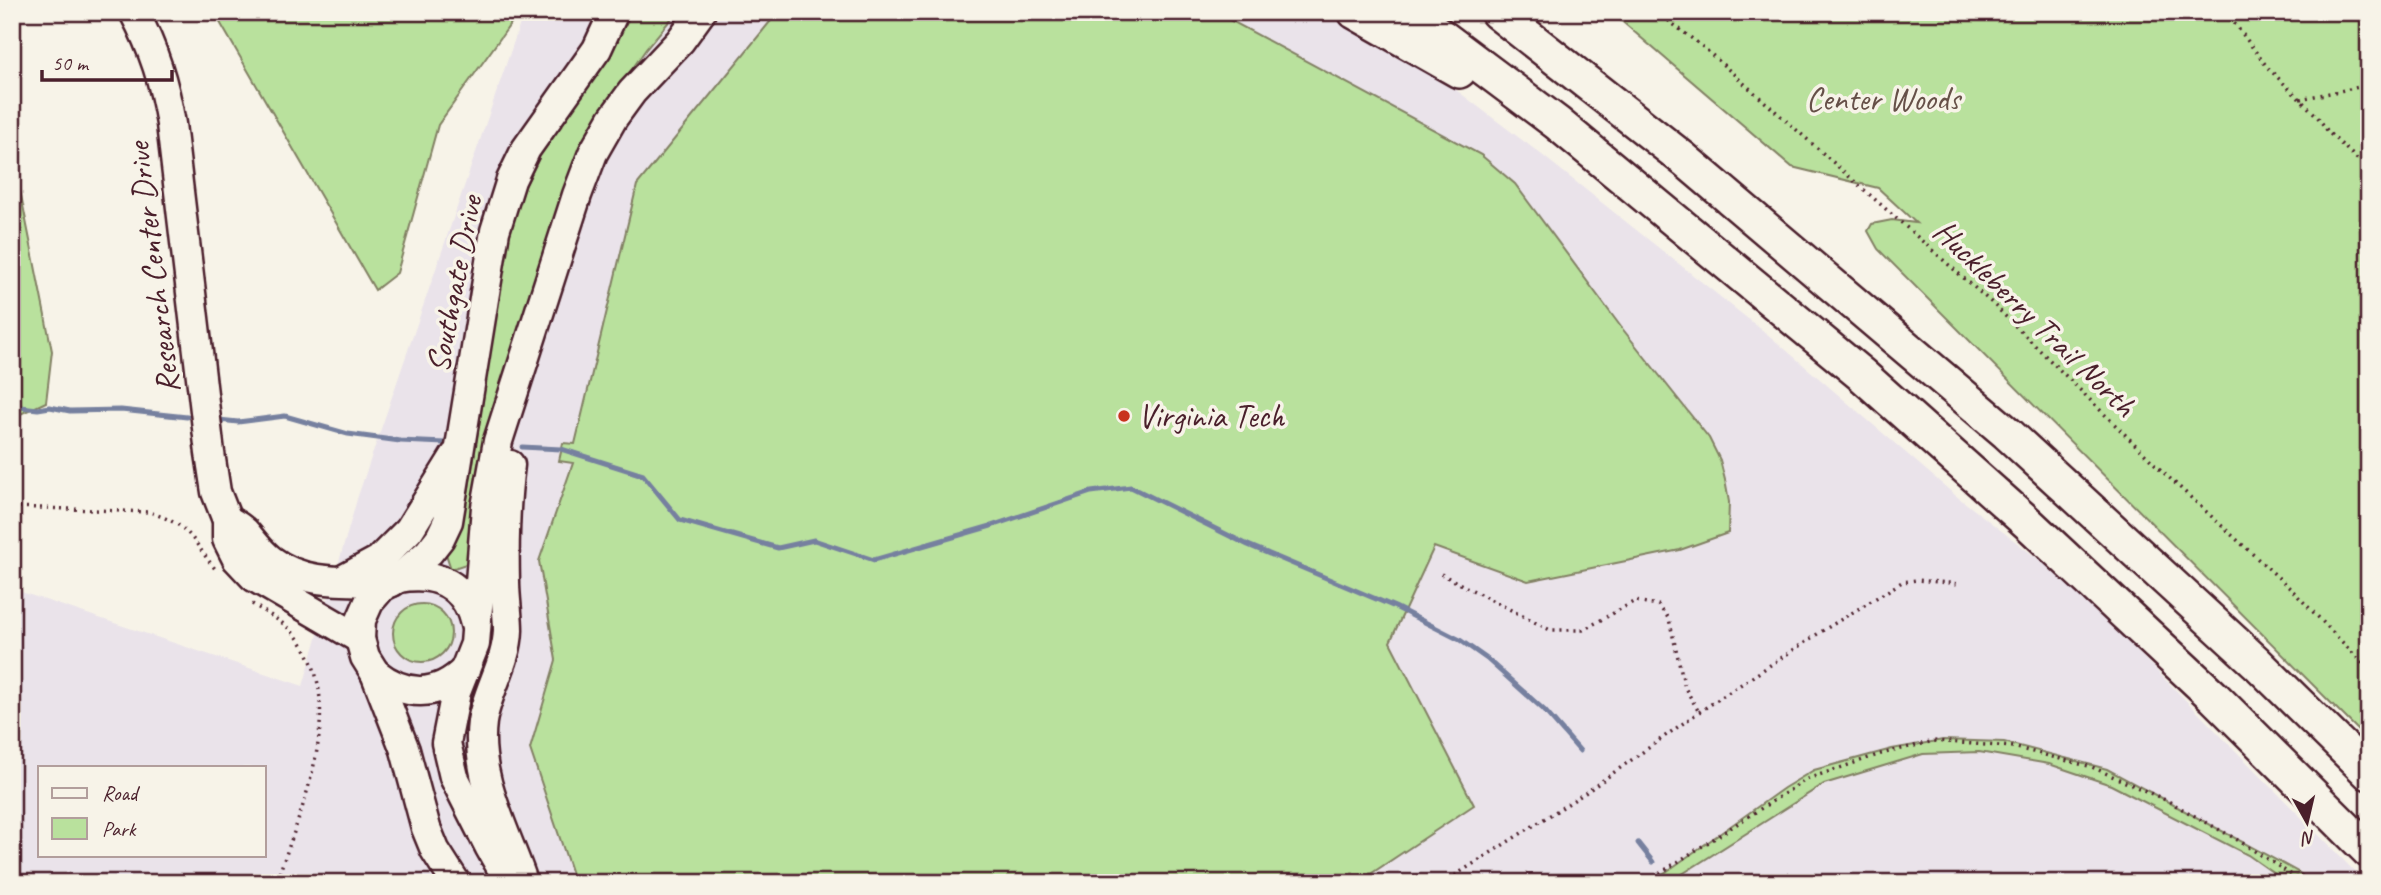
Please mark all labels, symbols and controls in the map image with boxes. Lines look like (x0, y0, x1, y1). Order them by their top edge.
scale bar (42, 38, 172, 82)
text: 50 m (52, 50, 90, 76)
park label: Center Woods (1806, 78, 1963, 120)
street label: Research Center Drive (116, 138, 189, 396)
street label: Southgate Drive (416, 190, 492, 376)
street label: Huckleberry Trail North (1925, 210, 2146, 426)
place label: Virginia Tech (1138, 395, 1286, 437)
marker: Virginia Tech (1116, 408, 1132, 424)
legend (38, 766, 266, 856)
text: Road (102, 780, 141, 806)
north arrow (2272, 786, 2342, 856)
text: Park (102, 816, 137, 842)
text: N (2299, 825, 2317, 851)

